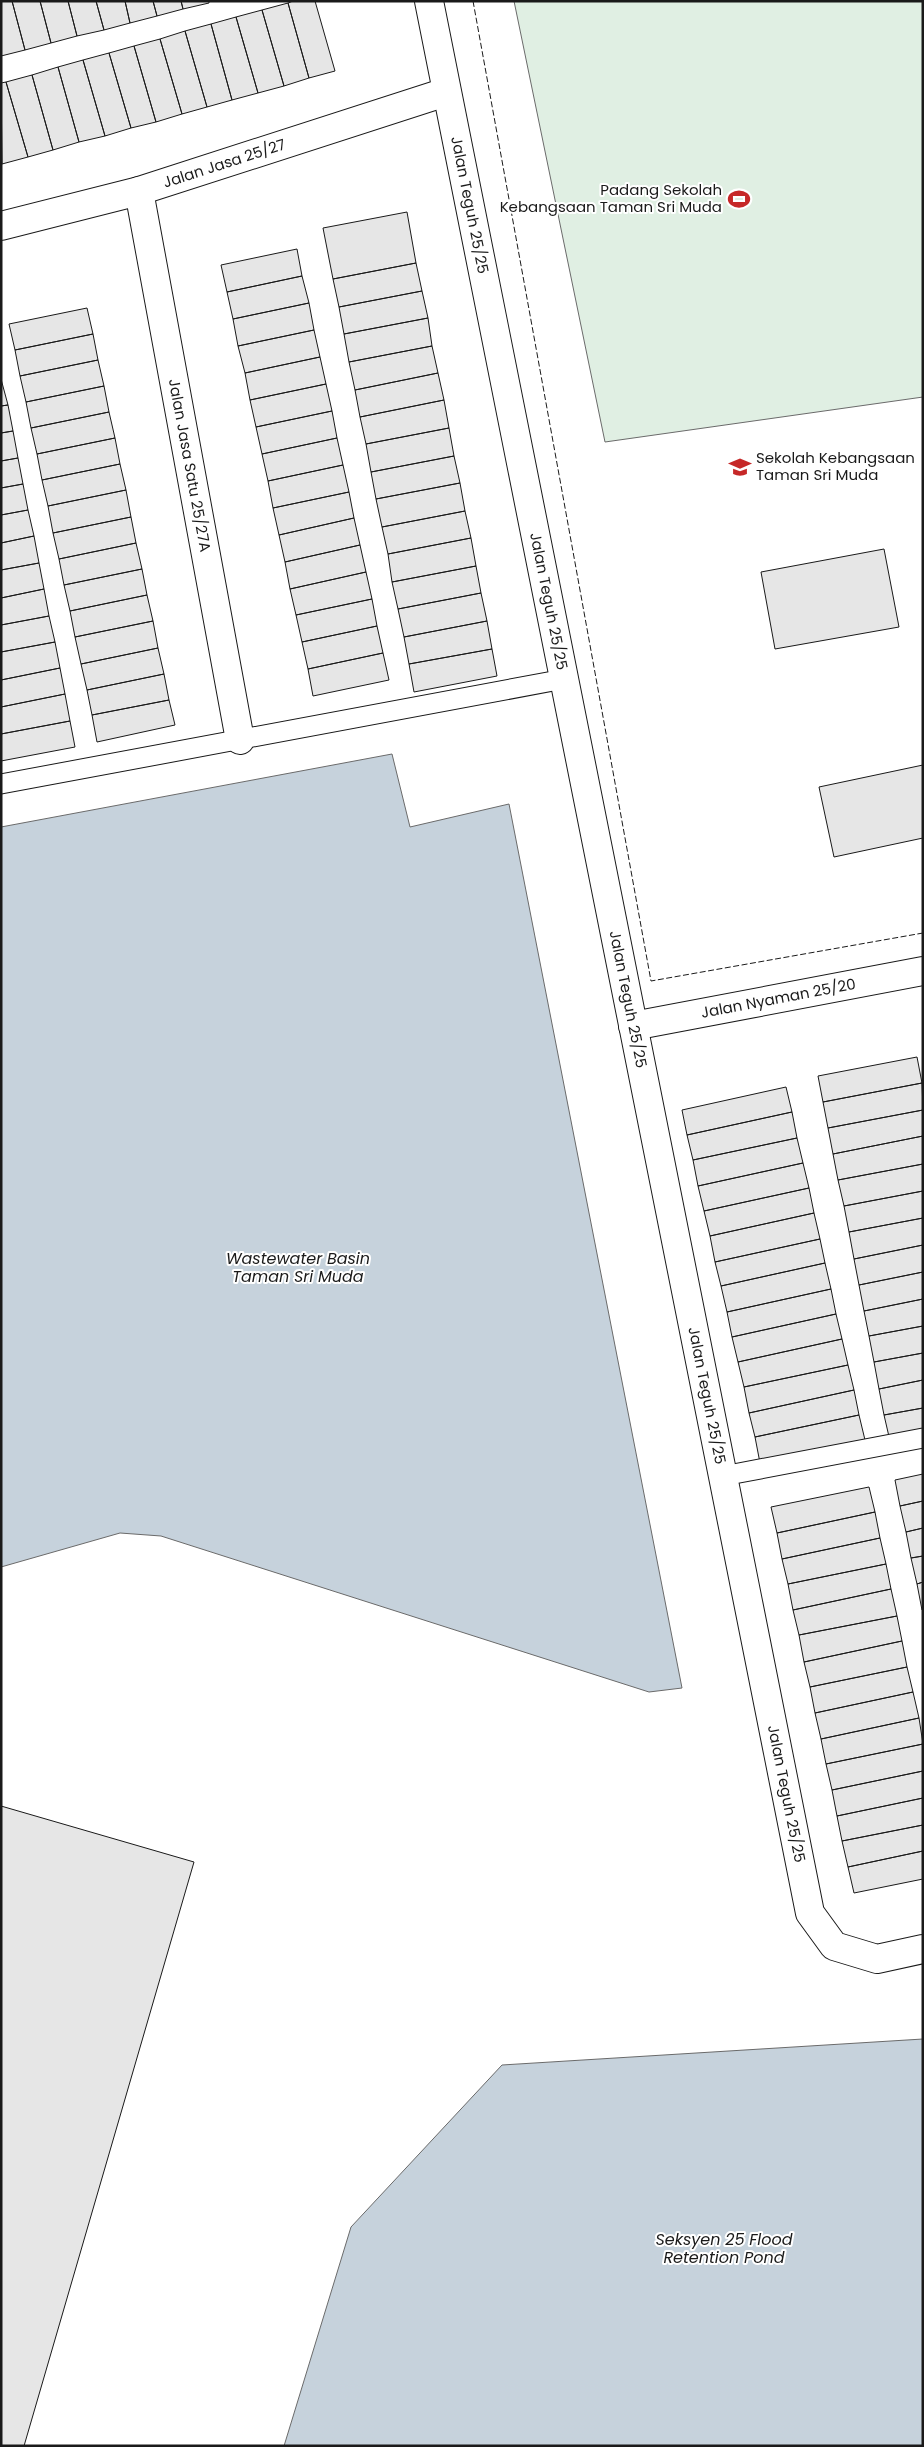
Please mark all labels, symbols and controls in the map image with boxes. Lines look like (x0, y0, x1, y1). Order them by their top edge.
street label: Jalan Jasa 25/27 (160, 133, 288, 193)
street label: Jalan Teguh 25/25 (446, 134, 494, 275)
place label: Padang Sekolah Kebangsaan Taman Sri Muda (500, 179, 722, 217)
sports icon: Padang Sekolah Kebangsaan Taman Sri Muda (726, 186, 752, 212)
street label: Jalan Jasa Satu 25/27A (164, 377, 216, 554)
place label: Sekolah Kebangsaan Taman Sri Muda (756, 447, 915, 485)
school or university icon: Sekolah Kebangsaan Taman Sri Muda (727, 454, 753, 480)
street label: Jalan Teguh 25/25 (525, 531, 573, 672)
street label: Jalan Teguh 25/25 (604, 929, 652, 1070)
street label: Jalan Nyaman 25/20 (699, 973, 857, 1023)
water label: Wastewater Basin Taman Sri Muda (226, 1247, 370, 1288)
street label: Jalan Teguh 25/25 (683, 1325, 731, 1466)
street label: Jalan Teguh 25/25 (763, 1723, 811, 1864)
water label: Seksyen 25 Flood Retention Pond (655, 2228, 793, 2269)

